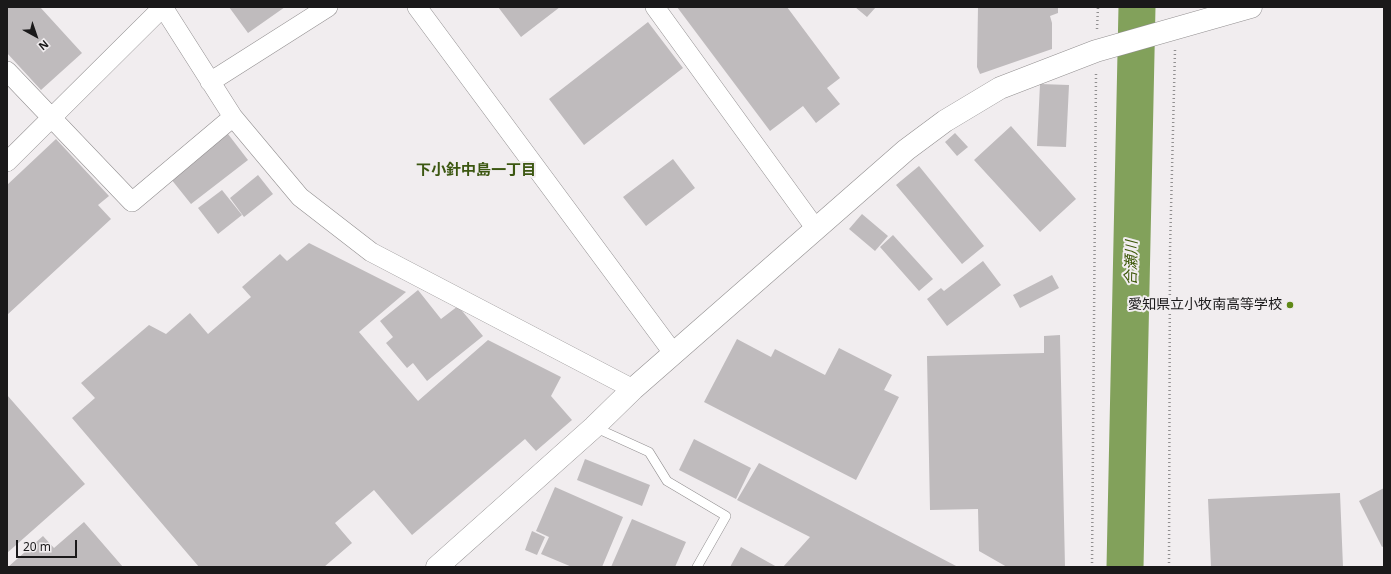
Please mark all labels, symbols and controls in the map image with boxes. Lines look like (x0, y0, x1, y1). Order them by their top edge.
north arrow (16, 16, 56, 56)
text: N (36, 37, 52, 54)
district label: 下小針中島一丁目 (416, 162, 536, 180)
water label: 合瀬川 (1123, 240, 1141, 286)
place label: 愛知県立小牧南高等学校 (1128, 297, 1282, 313)
marker: 愛知県立小牧南高等学校 (1285, 300, 1295, 310)
scale bar (18, 532, 79, 558)
text: 20 m (23, 538, 51, 555)

